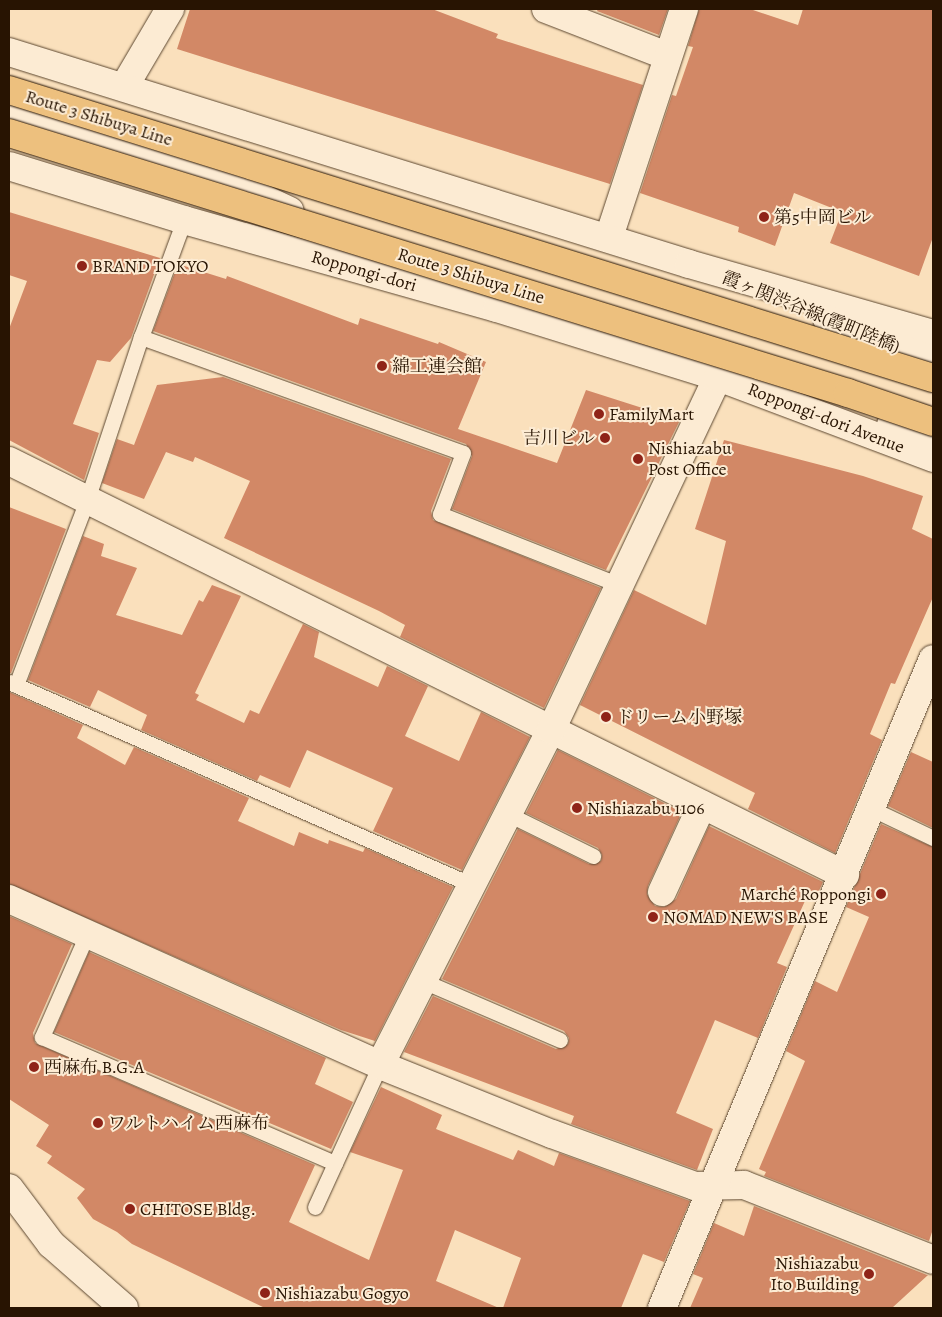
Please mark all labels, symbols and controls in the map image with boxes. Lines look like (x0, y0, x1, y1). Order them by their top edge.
street label: Route 3 Shibuya Line (23, 85, 175, 151)
place label: 第5中岡ビル (774, 206, 872, 228)
marker: 第5中岡ビル (758, 211, 770, 223)
street label: Route 3 Shibuya Line (395, 243, 547, 309)
street label: Roppongi-dori (309, 246, 419, 296)
place label: BRAND TOKYO (92, 255, 209, 277)
marker: BRAND TOKYO (76, 260, 88, 272)
street label: 霞ヶ関渋谷線(霞町陸橋) (719, 266, 903, 358)
place label: 綿工連会館 (392, 355, 482, 377)
marker: 綿工連会館 (376, 360, 388, 372)
street label: Roppongi-dori Avenue (745, 378, 907, 458)
place label: FamilyMart (609, 403, 694, 425)
marker: FamilyMart (593, 408, 605, 420)
place label: 吉川ビル (523, 427, 595, 449)
marker: 吉川ビル (599, 432, 611, 444)
place label: Nishiazabu Post Office (648, 438, 732, 480)
marker: Nishiazabu Post Office (632, 453, 644, 465)
place label: ドリーム小野塚 (616, 706, 742, 728)
marker: ドリーム小野塚 (600, 711, 612, 723)
place label: Nishiazabu 1106 (587, 797, 704, 819)
marker: Nishiazabu 1106 (571, 802, 583, 814)
place label: Marché Roppongi (741, 883, 871, 905)
marker: Marché Roppongi (875, 888, 887, 900)
place label: NOMAD NEW'S BASE (663, 906, 828, 928)
marker: NOMAD NEW'S BASE (647, 911, 659, 923)
place label: 西麻布 B.G.A (44, 1056, 144, 1078)
marker: 西麻布 B.G.A (28, 1061, 40, 1073)
place label: ワルトハイム西麻布 (108, 1112, 270, 1134)
marker: ワルトハイム西麻布 (92, 1117, 104, 1129)
place label: CHITOSE Bldg. (140, 1198, 256, 1220)
marker: CHITOSE Bldg. (124, 1203, 136, 1215)
place label: Nishiazabu Ito Building (770, 1253, 859, 1296)
marker: Nishiazabu Ito Building (863, 1268, 875, 1280)
place label: Nishiazabu Gogyo (275, 1282, 409, 1304)
marker: Nishiazabu Gogyo (259, 1287, 271, 1299)

